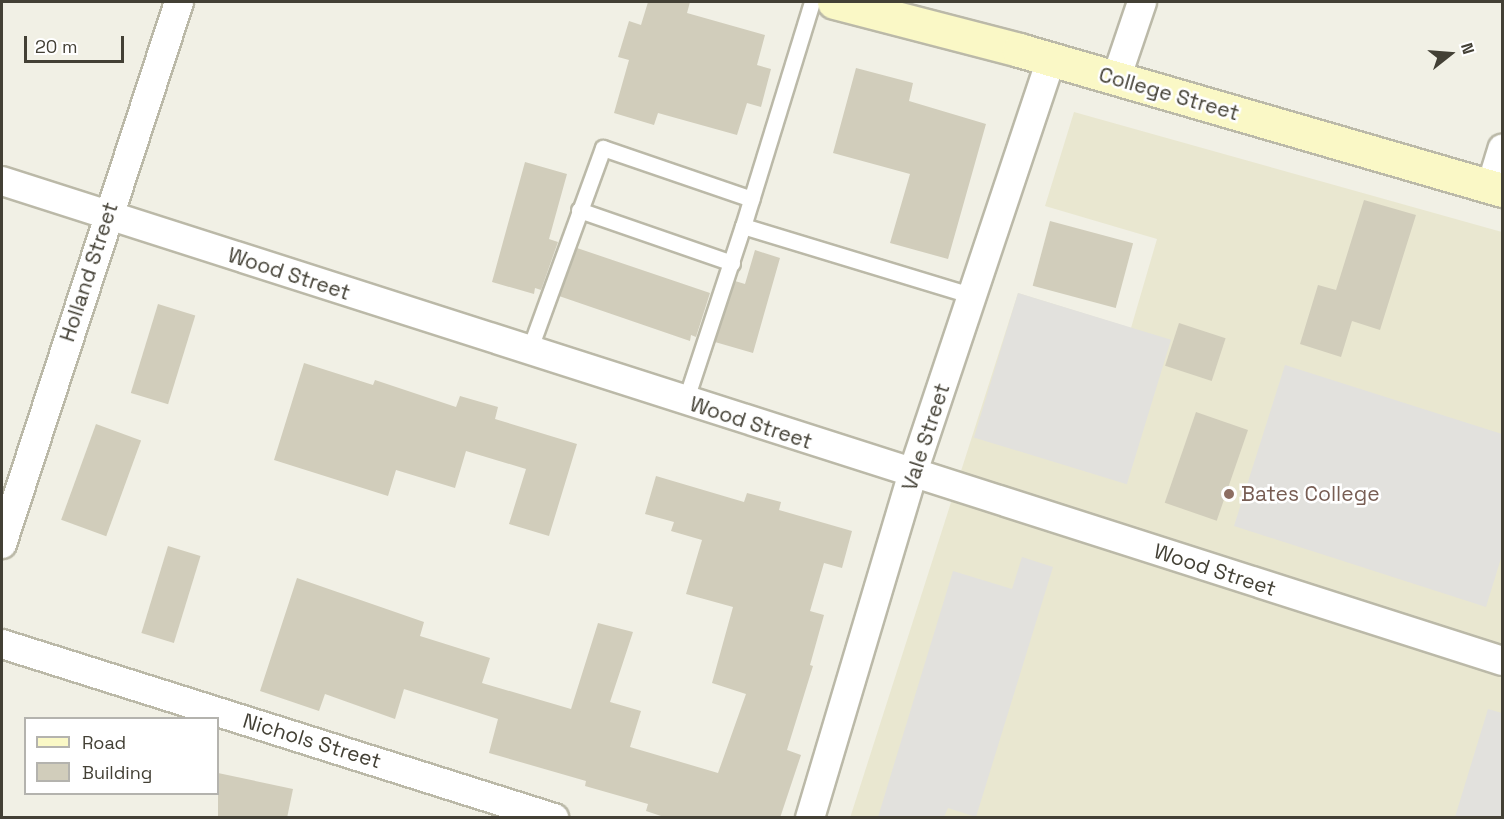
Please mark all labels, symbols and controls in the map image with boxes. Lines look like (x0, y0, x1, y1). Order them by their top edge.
scale bar (27, 24, 128, 62)
north arrow (1420, 24, 1480, 84)
text: 20 m (35, 35, 78, 58)
text: N (1456, 40, 1479, 57)
street label: College Street (1096, 62, 1242, 126)
street label: Holland Street (55, 199, 123, 345)
street label: Wood Street (225, 242, 353, 306)
street label: Vale Street (897, 380, 955, 494)
street label: Wood Street (687, 391, 815, 455)
place label: Bates College (1241, 481, 1380, 507)
marker: Bates College (1222, 487, 1236, 501)
street label: Wood Street (1151, 538, 1279, 602)
street label: Nichols Street (240, 708, 384, 774)
legend (24, 717, 219, 795)
text: Road (82, 731, 126, 754)
text: Building (82, 761, 152, 784)

